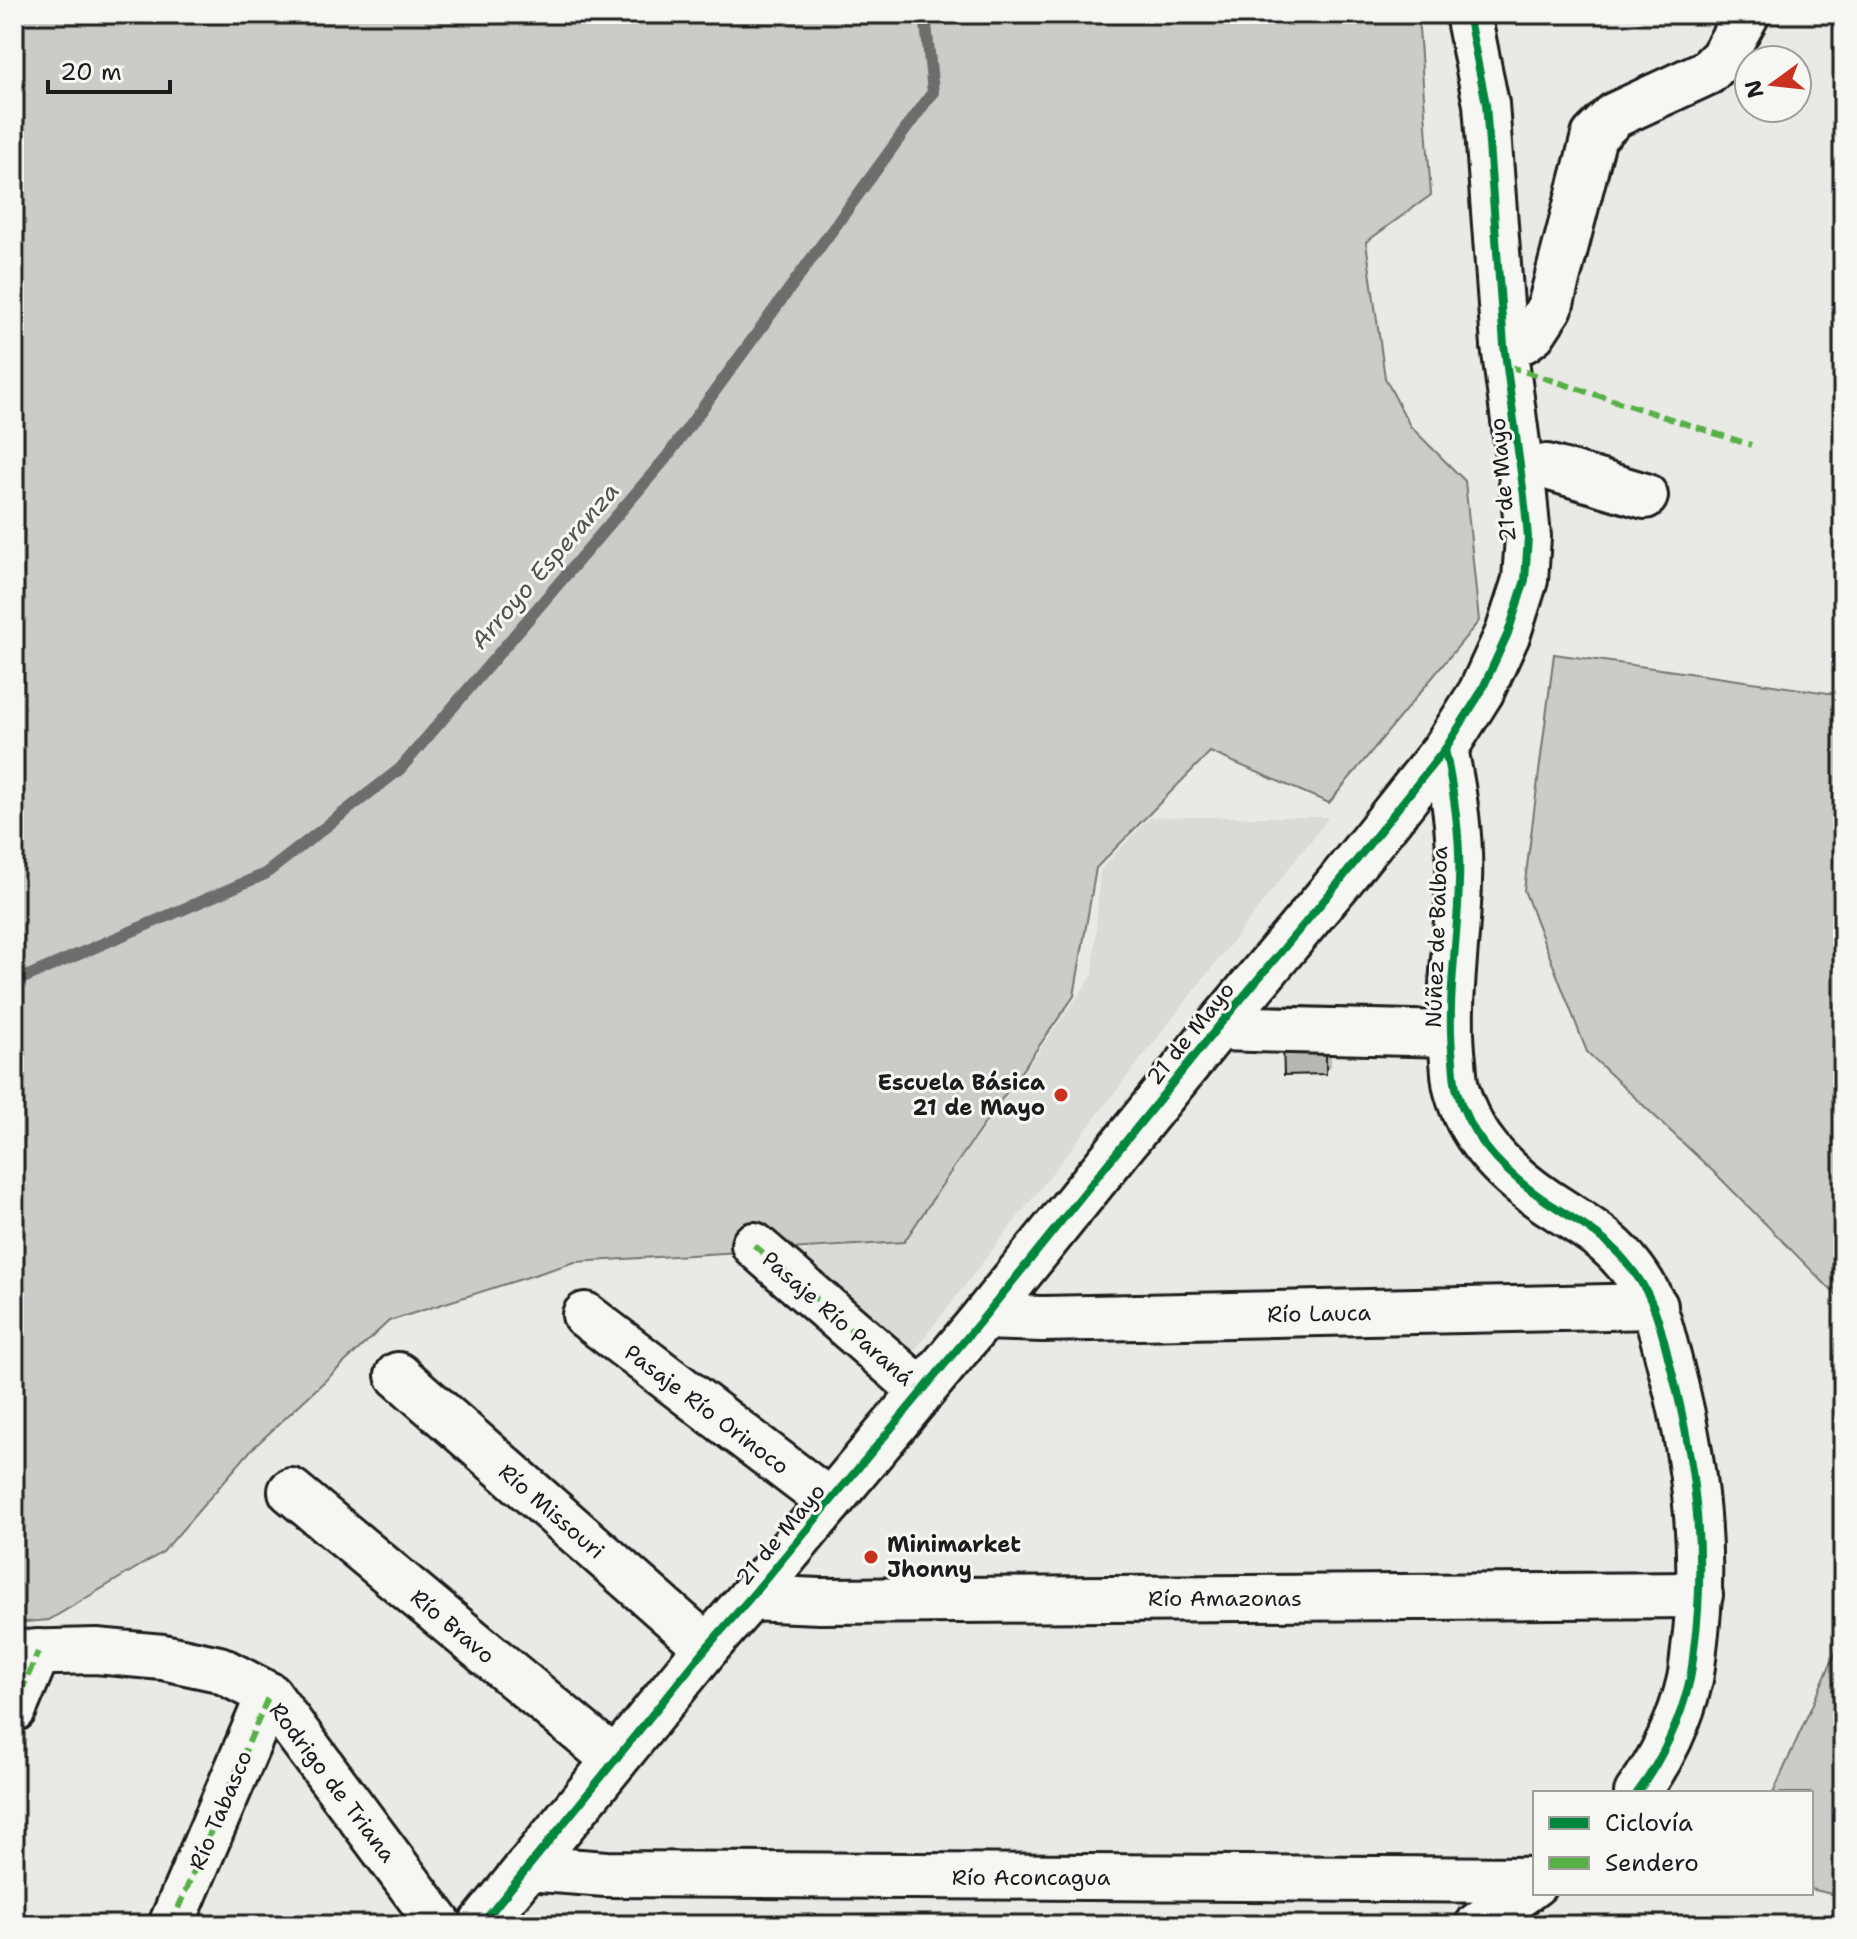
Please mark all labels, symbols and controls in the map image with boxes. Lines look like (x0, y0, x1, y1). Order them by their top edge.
scale bar (48, 44, 170, 94)
north arrow (1733, 44, 1813, 124)
text: 20 m (60, 56, 122, 88)
text: N (1738, 77, 1770, 101)
street label: 21 de Mayo (1483, 416, 1522, 543)
water label: Arroyo Esperanza (464, 476, 626, 656)
street label: Núñez de Balboa (1419, 845, 1454, 1029)
street label: 21 de Mayo (1140, 976, 1241, 1091)
place label: Escuela Básica 21 de Mayo (877, 1068, 1045, 1122)
marker: Escuela Básica 21 de Mayo (1052, 1086, 1070, 1104)
street label: Pasaje Río Paraná (756, 1245, 920, 1392)
street label: Río Lauca (1267, 1298, 1372, 1329)
street label: Pasaje Río Orinoco (619, 1338, 795, 1481)
street label: Río Missouri (493, 1457, 611, 1565)
street label: 21 de Mayo (729, 1477, 832, 1591)
place label: Minimarket Jhonny (887, 1530, 1021, 1584)
marker: Minimarket Jhonny (862, 1548, 880, 1566)
street label: Río Bravo (405, 1583, 501, 1670)
street label: Río Amazonas (1148, 1584, 1302, 1613)
street label: Rodrigo de Triana (263, 1697, 402, 1868)
street label: Río Tabasco (182, 1746, 259, 1874)
legend (1533, 1791, 1813, 1895)
text: Ciclovía (1605, 1807, 1693, 1839)
text: Sendero (1605, 1847, 1699, 1879)
street label: Río Aconcagua (952, 1863, 1111, 1892)

